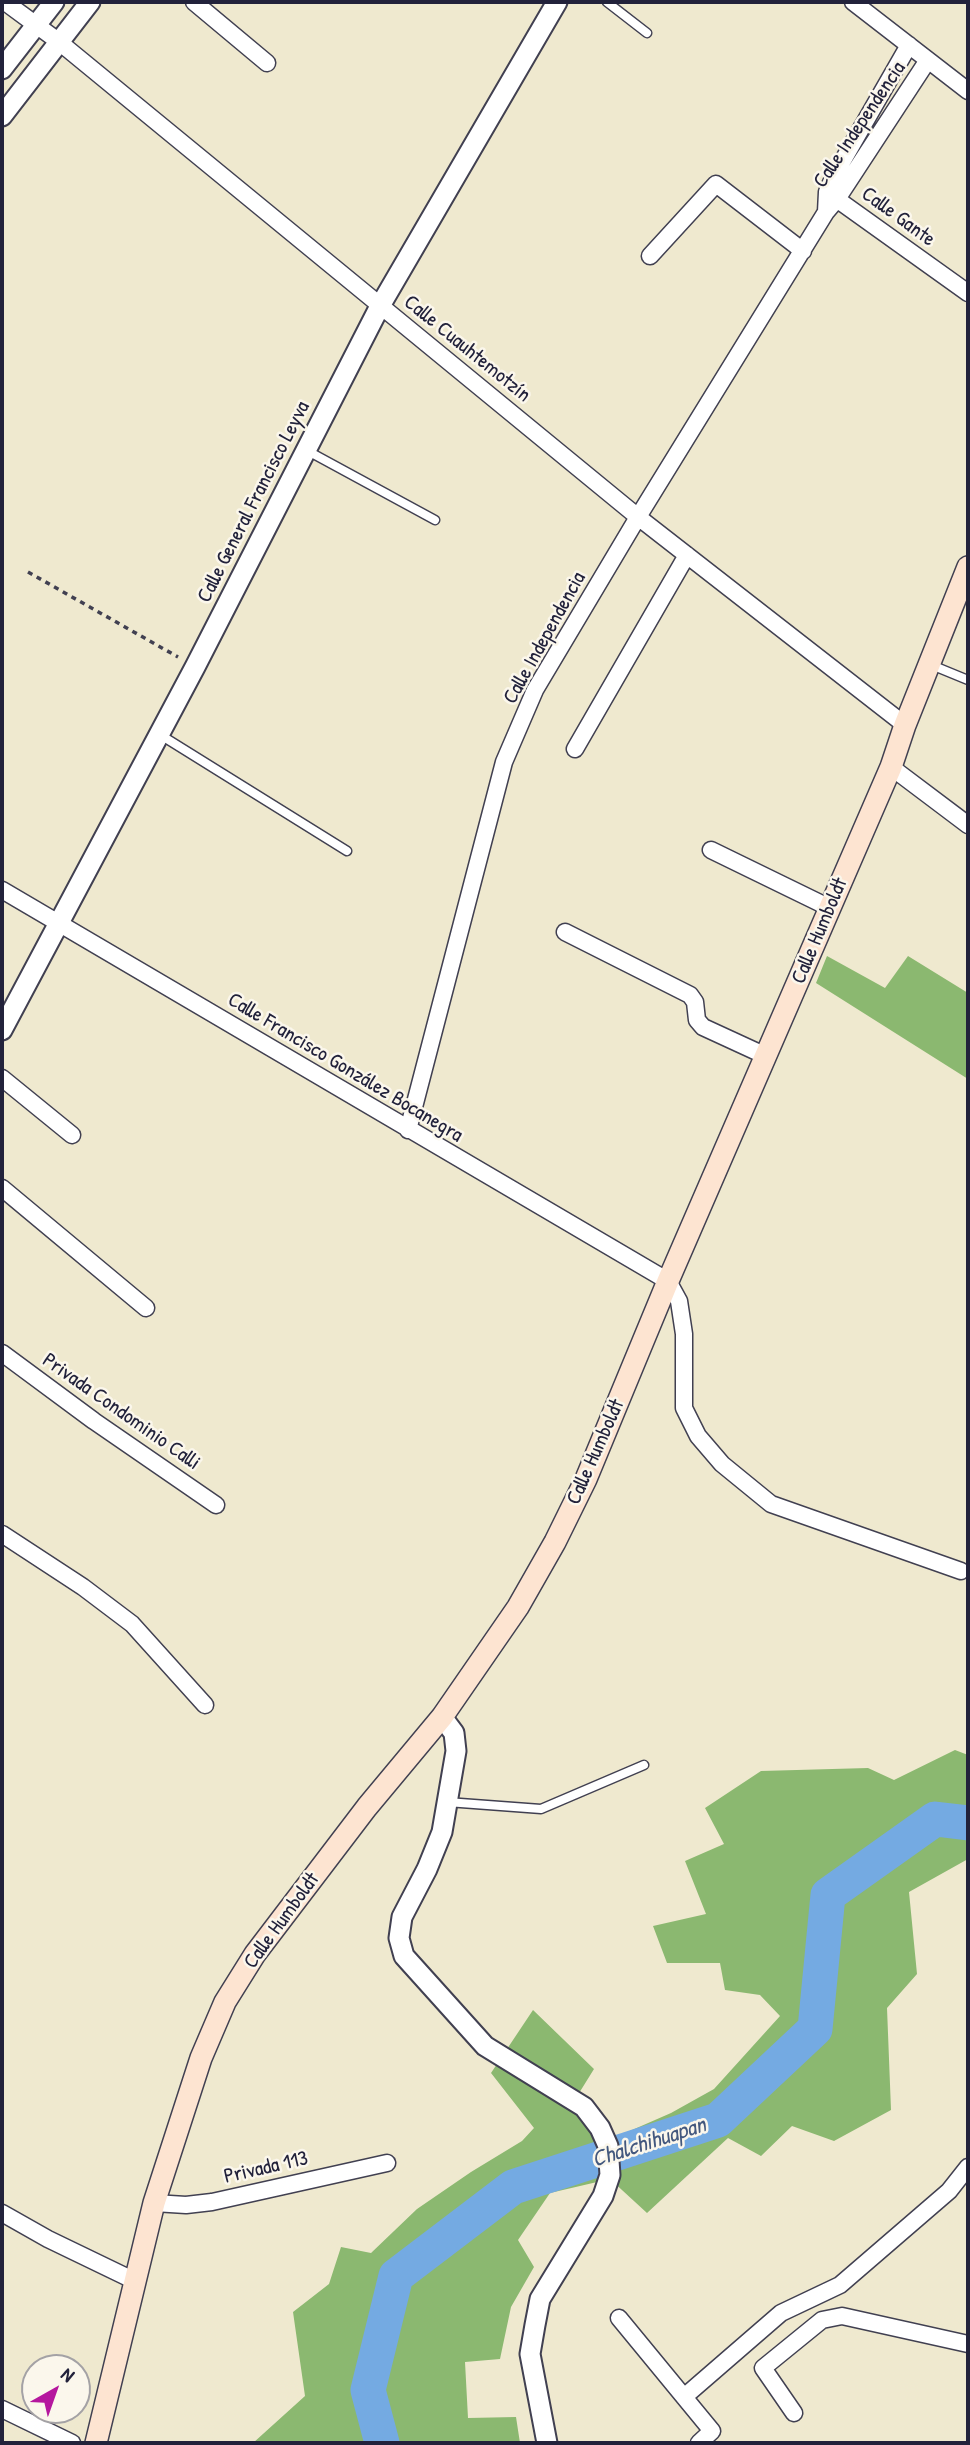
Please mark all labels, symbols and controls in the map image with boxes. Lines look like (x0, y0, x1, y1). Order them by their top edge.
street label: Calle Independencia (808, 57, 912, 193)
street label: Calle Gante (856, 182, 940, 252)
street label: Calle Cuauhtemotzín (398, 290, 536, 408)
street label: Calle General Francisco Leyva (192, 397, 316, 607)
street label: Calle Independencia (498, 568, 592, 708)
street label: Calle Humboldt (786, 874, 854, 988)
street label: Calle Francisco González Bocanegra (223, 988, 467, 1148)
street label: Privada Condominio Calli (37, 1348, 205, 1476)
street label: Calle Humboldt (562, 1395, 630, 1509)
street label: Calle Humboldt (239, 1868, 325, 1974)
water label: Chalchihuapan (588, 2112, 710, 2174)
street label: Privada 113 (222, 2146, 310, 2190)
north arrow (21, 2354, 91, 2424)
text: N (56, 2361, 80, 2388)

